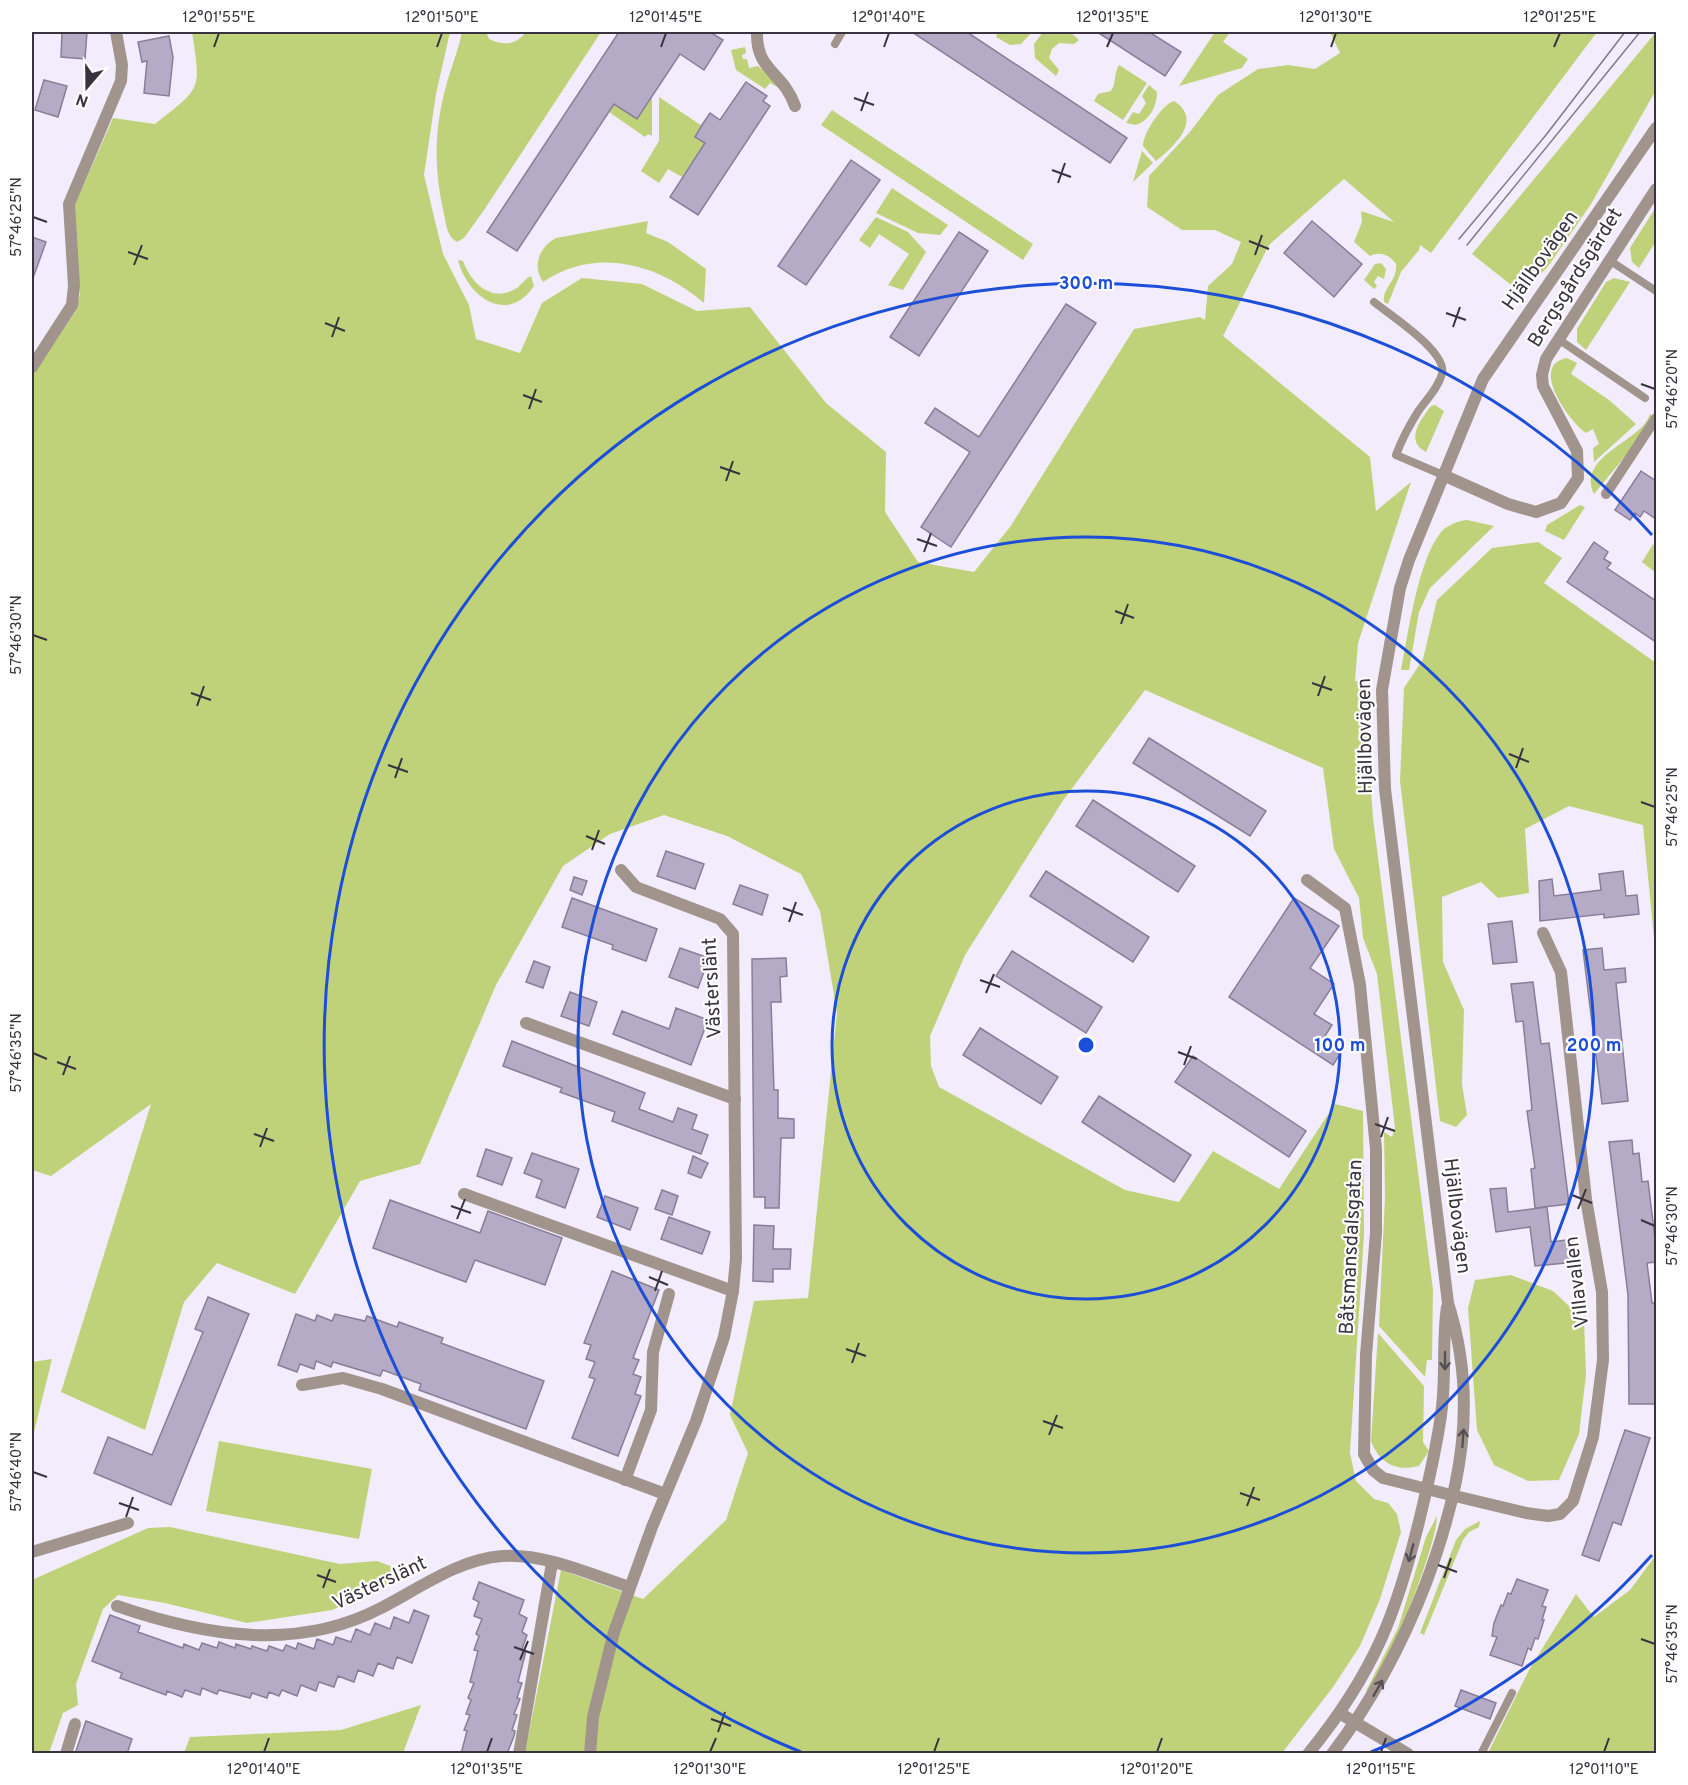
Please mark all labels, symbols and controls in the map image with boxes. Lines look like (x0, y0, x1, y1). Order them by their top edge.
text: 12°01'55"E (182, 9, 256, 28)
text: 12°01'50"E (405, 9, 479, 28)
text: 12°01'45"E (629, 9, 703, 28)
text: 12°01'40"E (852, 9, 926, 28)
text: 12°01'35"E (1077, 9, 1149, 28)
text: 12°01'30"E (1300, 9, 1372, 28)
text: 12°01'25"E (1524, 9, 1596, 28)
north arrow (57, 57, 117, 117)
text: N (74, 88, 91, 111)
text: 57°46'25"N (8, 177, 27, 257)
street label: Bergsgårdsgärdet (1523, 203, 1629, 353)
street label: Hjällbovägen (1497, 206, 1585, 316)
text: 300 m (1059, 273, 1113, 296)
text: 57°46'20"N (1664, 349, 1683, 429)
text: 57°46'30"N (8, 595, 27, 675)
street label: Hjällbovägen (1352, 678, 1380, 794)
text: 57°46'25"N (1664, 767, 1683, 847)
street label: Västerslänt (697, 937, 729, 1039)
text: 57°46'35"N (8, 1013, 27, 1093)
centre of rings (1076, 1035, 1096, 1055)
text: 100 m (1314, 1035, 1366, 1058)
text: 200 m (1566, 1035, 1622, 1058)
street label: Hjällbovägen (1436, 1157, 1476, 1275)
street label: Båtsmansdalsgatan (1334, 1159, 1370, 1335)
text: 57°46'30"N (1664, 1186, 1683, 1266)
street label: Villavallen (1559, 1235, 1597, 1329)
one-way arrow (1439, 1351, 1450, 1371)
one-way arrow (1458, 1429, 1469, 1449)
text: 57°46'40"N (8, 1432, 27, 1512)
one-way arrow (1405, 1543, 1417, 1562)
street label: Västerslänt (329, 1551, 431, 1617)
text: 57°46'35"N (1664, 1604, 1683, 1684)
one-way arrow (1372, 1680, 1384, 1697)
text: 12°01'40"E (227, 1761, 301, 1780)
text: 12°01'35"E (451, 1761, 523, 1780)
text: 12°01'30"E (674, 1761, 746, 1780)
text: 12°01'25"E (898, 1761, 970, 1780)
text: 12°01'20"E (1120, 1761, 1194, 1780)
text: 12°01'15"E (1346, 1761, 1416, 1780)
text: 12°01'10"E (1569, 1761, 1639, 1780)

